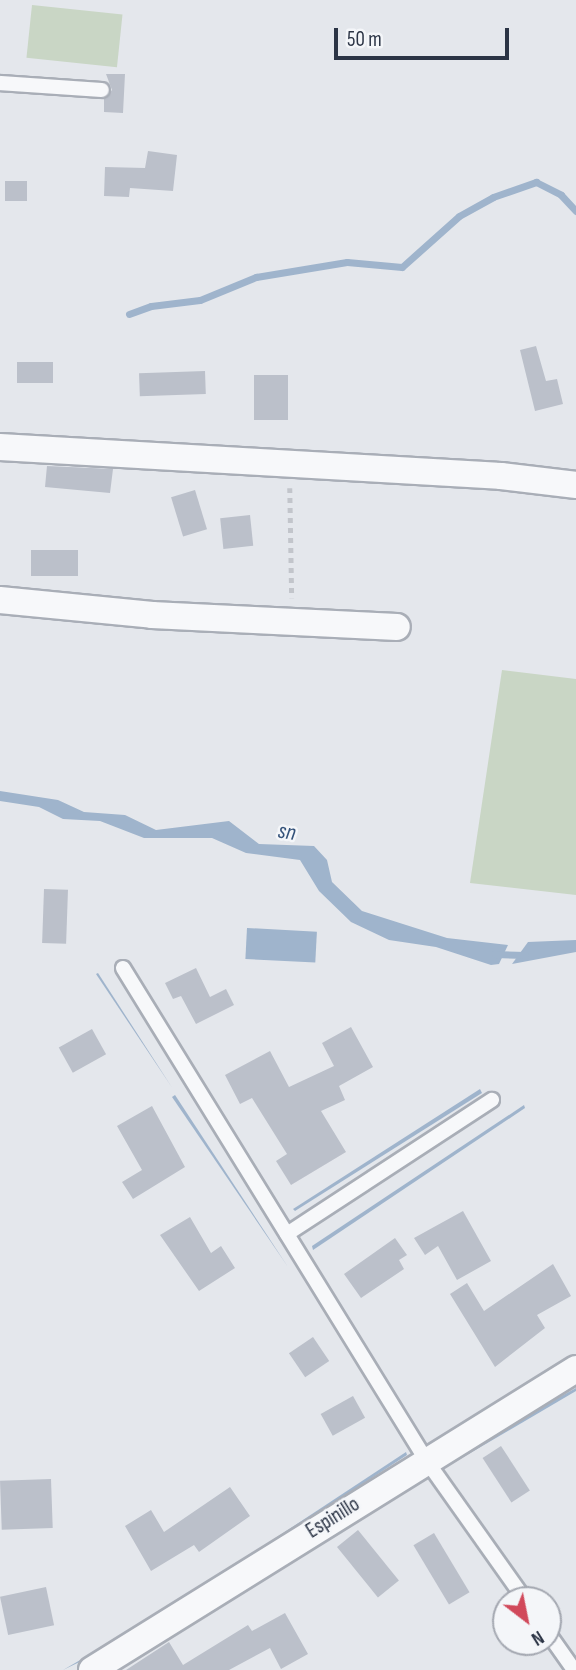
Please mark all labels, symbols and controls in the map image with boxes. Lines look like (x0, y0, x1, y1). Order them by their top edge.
scale bar (338, 14, 513, 58)
text: 50 m (347, 27, 382, 52)
water label: sn (276, 817, 298, 847)
street label: Espinillo (302, 1492, 364, 1544)
north arrow (492, 1586, 562, 1656)
text: N (527, 1625, 548, 1650)

